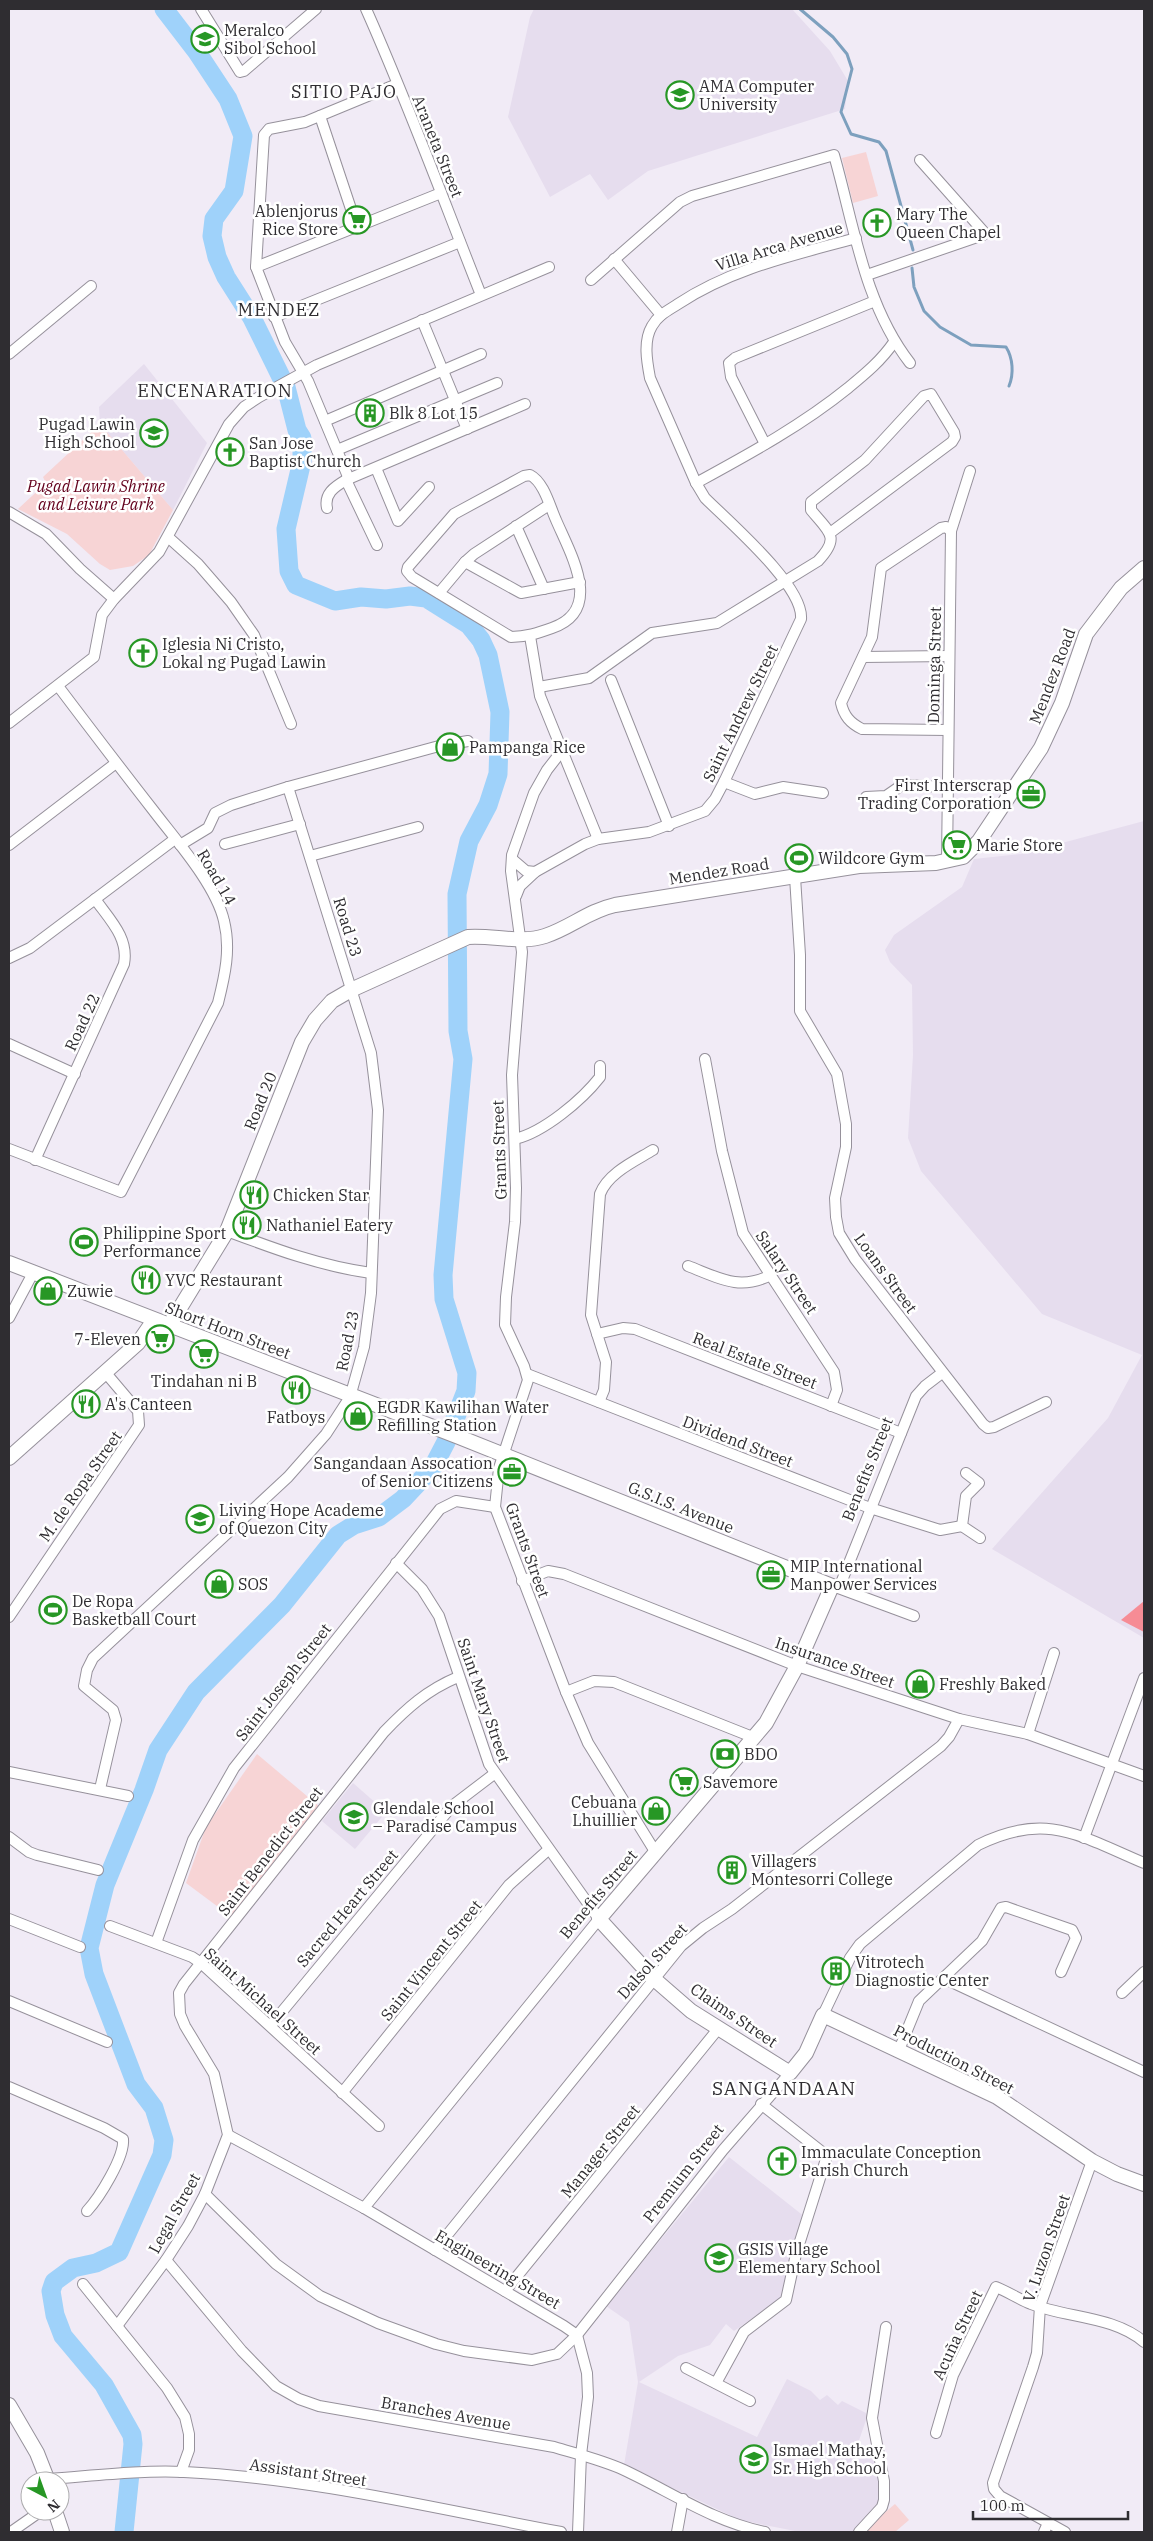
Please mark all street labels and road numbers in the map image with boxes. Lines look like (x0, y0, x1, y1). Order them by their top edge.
street label: Araneta Street (408, 92, 468, 200)
street label: Villa Arca Avenue (713, 217, 845, 275)
street label: Dominga Street (923, 606, 945, 724)
street label: Mendez Road (1025, 625, 1080, 727)
street label: Saint Andrew Street (698, 641, 782, 785)
street label: Road 14 (193, 846, 241, 908)
street label: Mendez Road (668, 853, 771, 889)
street label: Road 23 (330, 895, 366, 959)
street label: Road 22 (60, 990, 104, 1054)
street label: Road 20 (239, 1069, 281, 1133)
street label: Grants Street (487, 1099, 511, 1200)
street label: Salary Street (752, 1226, 822, 1318)
street label: Loans Street (850, 1229, 922, 1317)
street label: Short Horn Street (163, 1297, 294, 1363)
street label: Road 23 (331, 1309, 363, 1373)
street label: Real Estate Street (690, 1327, 820, 1393)
street label: Dividend Street (680, 1411, 796, 1471)
street label: Benefits Street (837, 1414, 897, 1524)
street label: M. de Ropa Street (34, 1426, 126, 1545)
street label: G.S.I.S. Avenue (625, 1477, 737, 1537)
street label: Grants Street (502, 1500, 555, 1601)
street label: Saint Joseph Street (231, 1619, 335, 1745)
street label: Insurance Street (773, 1632, 898, 1692)
street label: Saint Mary Street (453, 1635, 515, 1765)
street label: Saint Benedict Street (213, 1782, 327, 1920)
street label: Sacred Heart Street (292, 1845, 402, 1971)
street label: Benefits Street (555, 1845, 641, 1943)
street label: Saint Vincent Street (376, 1895, 486, 2024)
street label: Dalsol Street (613, 1919, 691, 2003)
street label: Saint Michael Street (200, 1943, 326, 2059)
street label: Claims Street (687, 1979, 782, 2052)
street label: Production Street (890, 2020, 1018, 2098)
street label: Manager Street (556, 2100, 644, 2202)
street label: Premium Street (638, 2119, 728, 2226)
street label: Legal Street (144, 2169, 204, 2257)
street label: V. Luzon Street (1018, 2191, 1074, 2305)
street label: Engineering Street (432, 2225, 564, 2313)
street label: Acuña Street (928, 2287, 987, 2383)
street label: Branches Avenue (380, 2392, 512, 2434)
street label: Assistant Street (248, 2454, 368, 2490)

